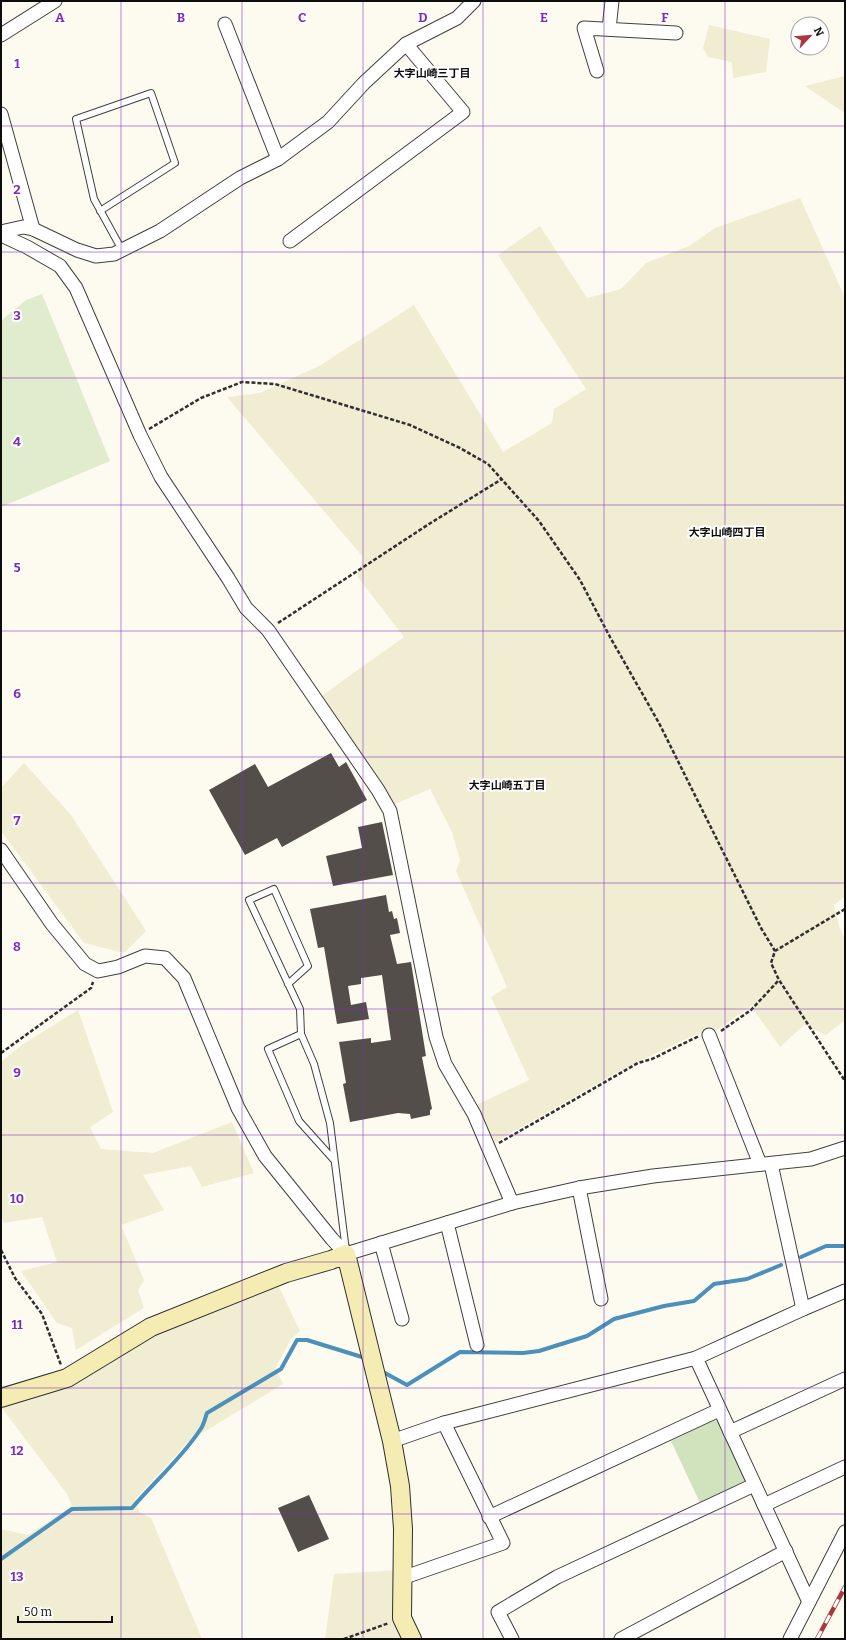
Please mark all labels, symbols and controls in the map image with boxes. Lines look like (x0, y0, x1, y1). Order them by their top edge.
text: A (55, 10, 65, 25)
text: B (177, 10, 185, 25)
text: C (298, 10, 306, 25)
text: D (418, 10, 428, 25)
text: E (540, 10, 548, 25)
text: F (661, 10, 669, 25)
north arrow (790, 16, 830, 56)
text: N (811, 25, 826, 39)
text: 1 (14, 56, 20, 71)
district label: 大字山崎三丁目 (394, 67, 471, 80)
text: 2 (13, 182, 21, 197)
text: 3 (13, 308, 21, 323)
text: 4 (13, 434, 21, 449)
district label: 大字山崎四丁目 (689, 526, 766, 539)
text: 5 (13, 560, 21, 575)
text: 6 (13, 686, 21, 701)
district label: 大字山崎五丁目 (469, 779, 546, 792)
text: 7 (14, 813, 21, 828)
text: 8 (13, 939, 21, 954)
text: 9 (13, 1065, 21, 1080)
text: 10 (10, 1191, 24, 1206)
text: 11 (11, 1317, 23, 1332)
text: 12 (11, 1443, 23, 1458)
text: 13 (10, 1569, 24, 1584)
scale bar (18, 1598, 112, 1624)
text: 50 m (24, 1605, 53, 1619)

